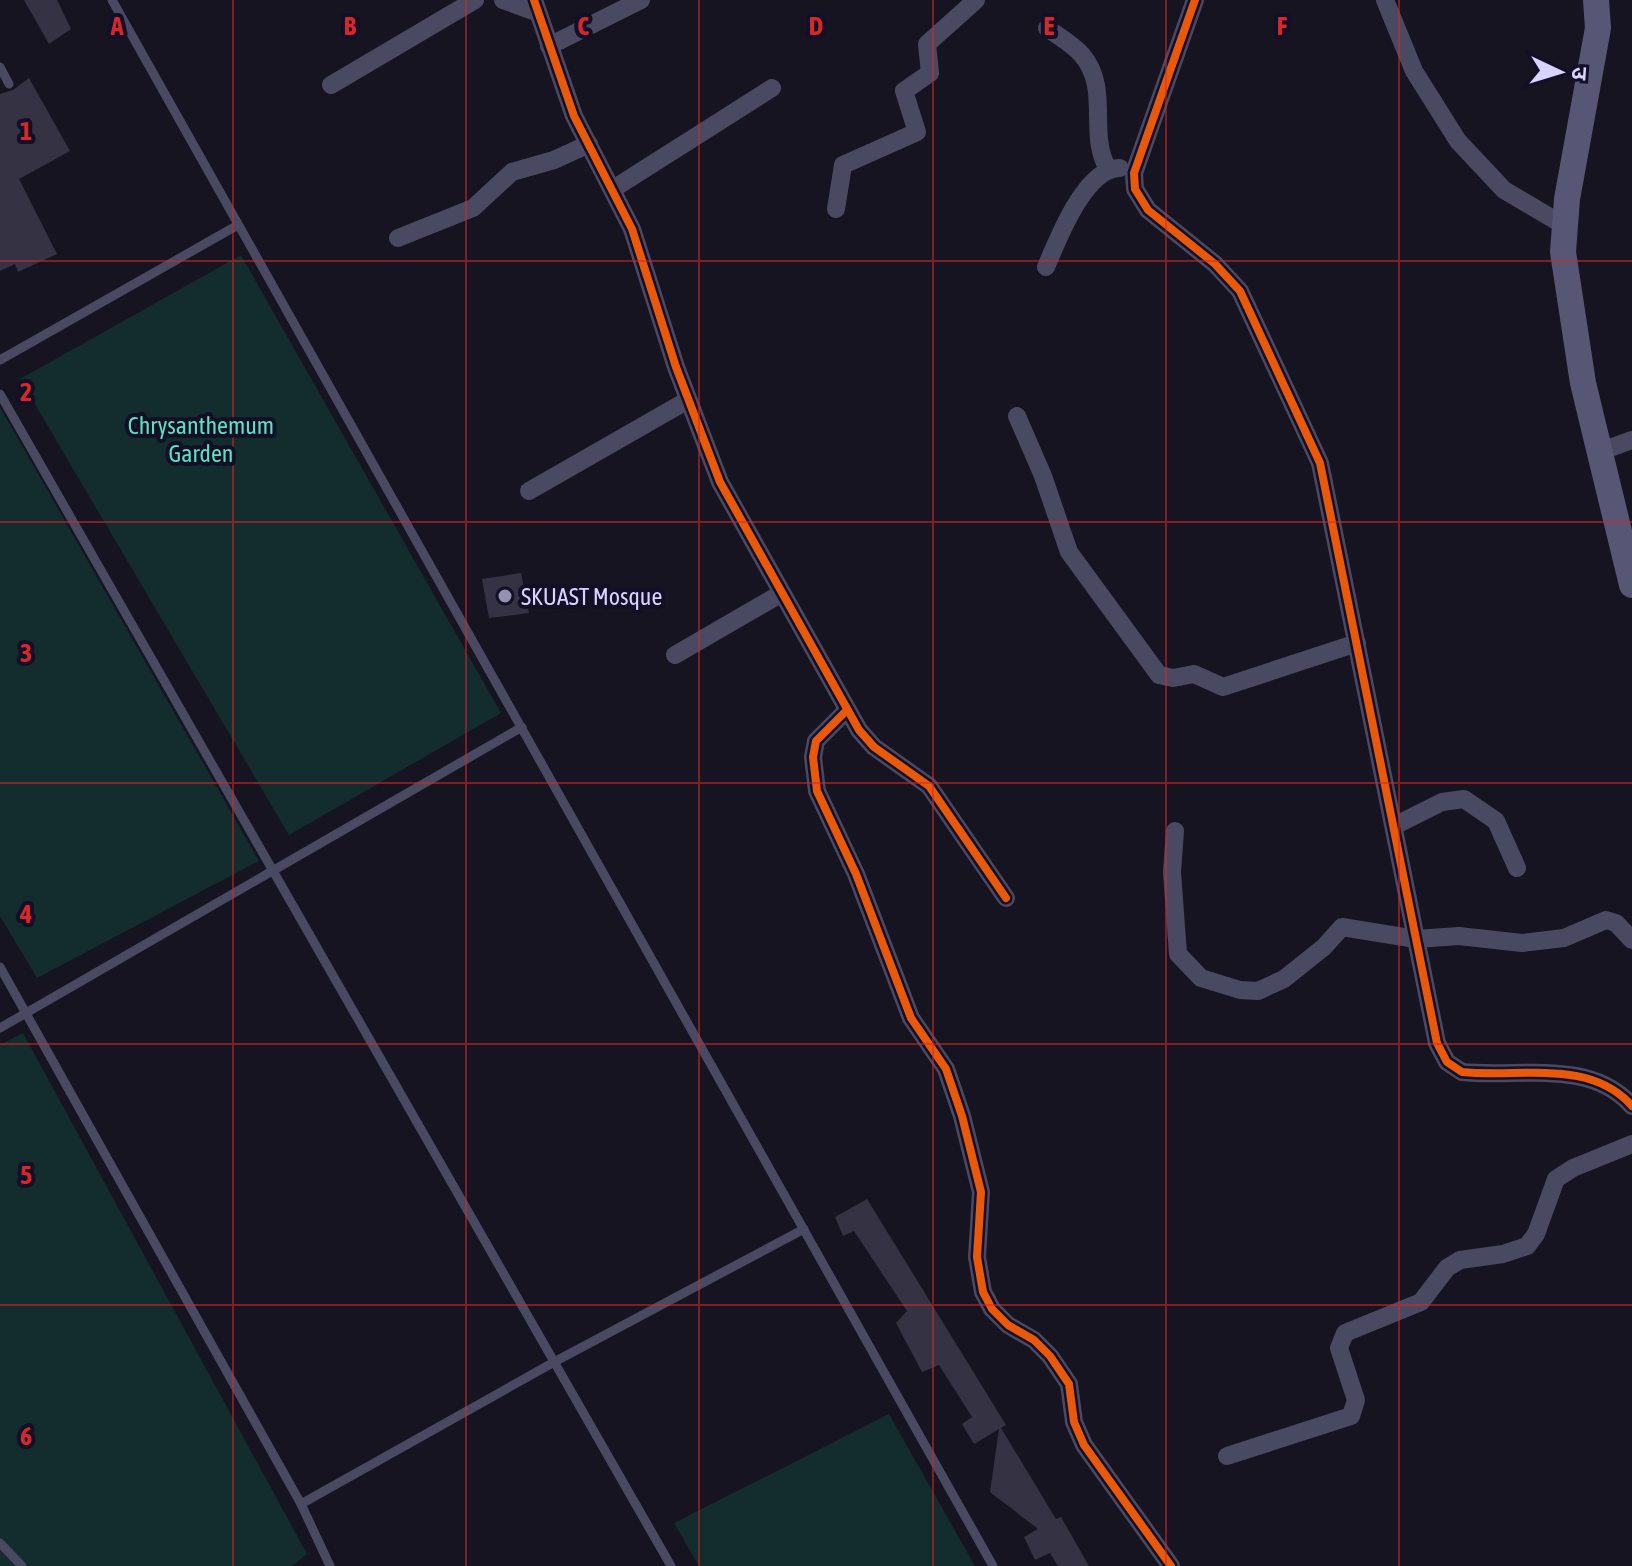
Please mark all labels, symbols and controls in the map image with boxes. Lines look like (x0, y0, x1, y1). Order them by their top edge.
text: A (110, 11, 124, 41)
text: B (344, 11, 357, 41)
text: C (577, 11, 589, 41)
text: D (809, 11, 823, 41)
text: E (1043, 11, 1055, 41)
text: F (1277, 11, 1288, 41)
north arrow (1520, 32, 1600, 112)
text: उ (1566, 66, 1593, 82)
text: 1 (20, 116, 32, 146)
text: 2 (20, 377, 32, 407)
park label: Chrysanthemum Garden (128, 412, 274, 467)
place label: SKUAST Mosque (521, 583, 662, 610)
marker: SKUAST Mosque (496, 587, 514, 605)
text: 3 (20, 638, 32, 668)
text: 4 (19, 899, 32, 929)
text: 5 (20, 1160, 32, 1190)
text: 6 (20, 1421, 32, 1451)

